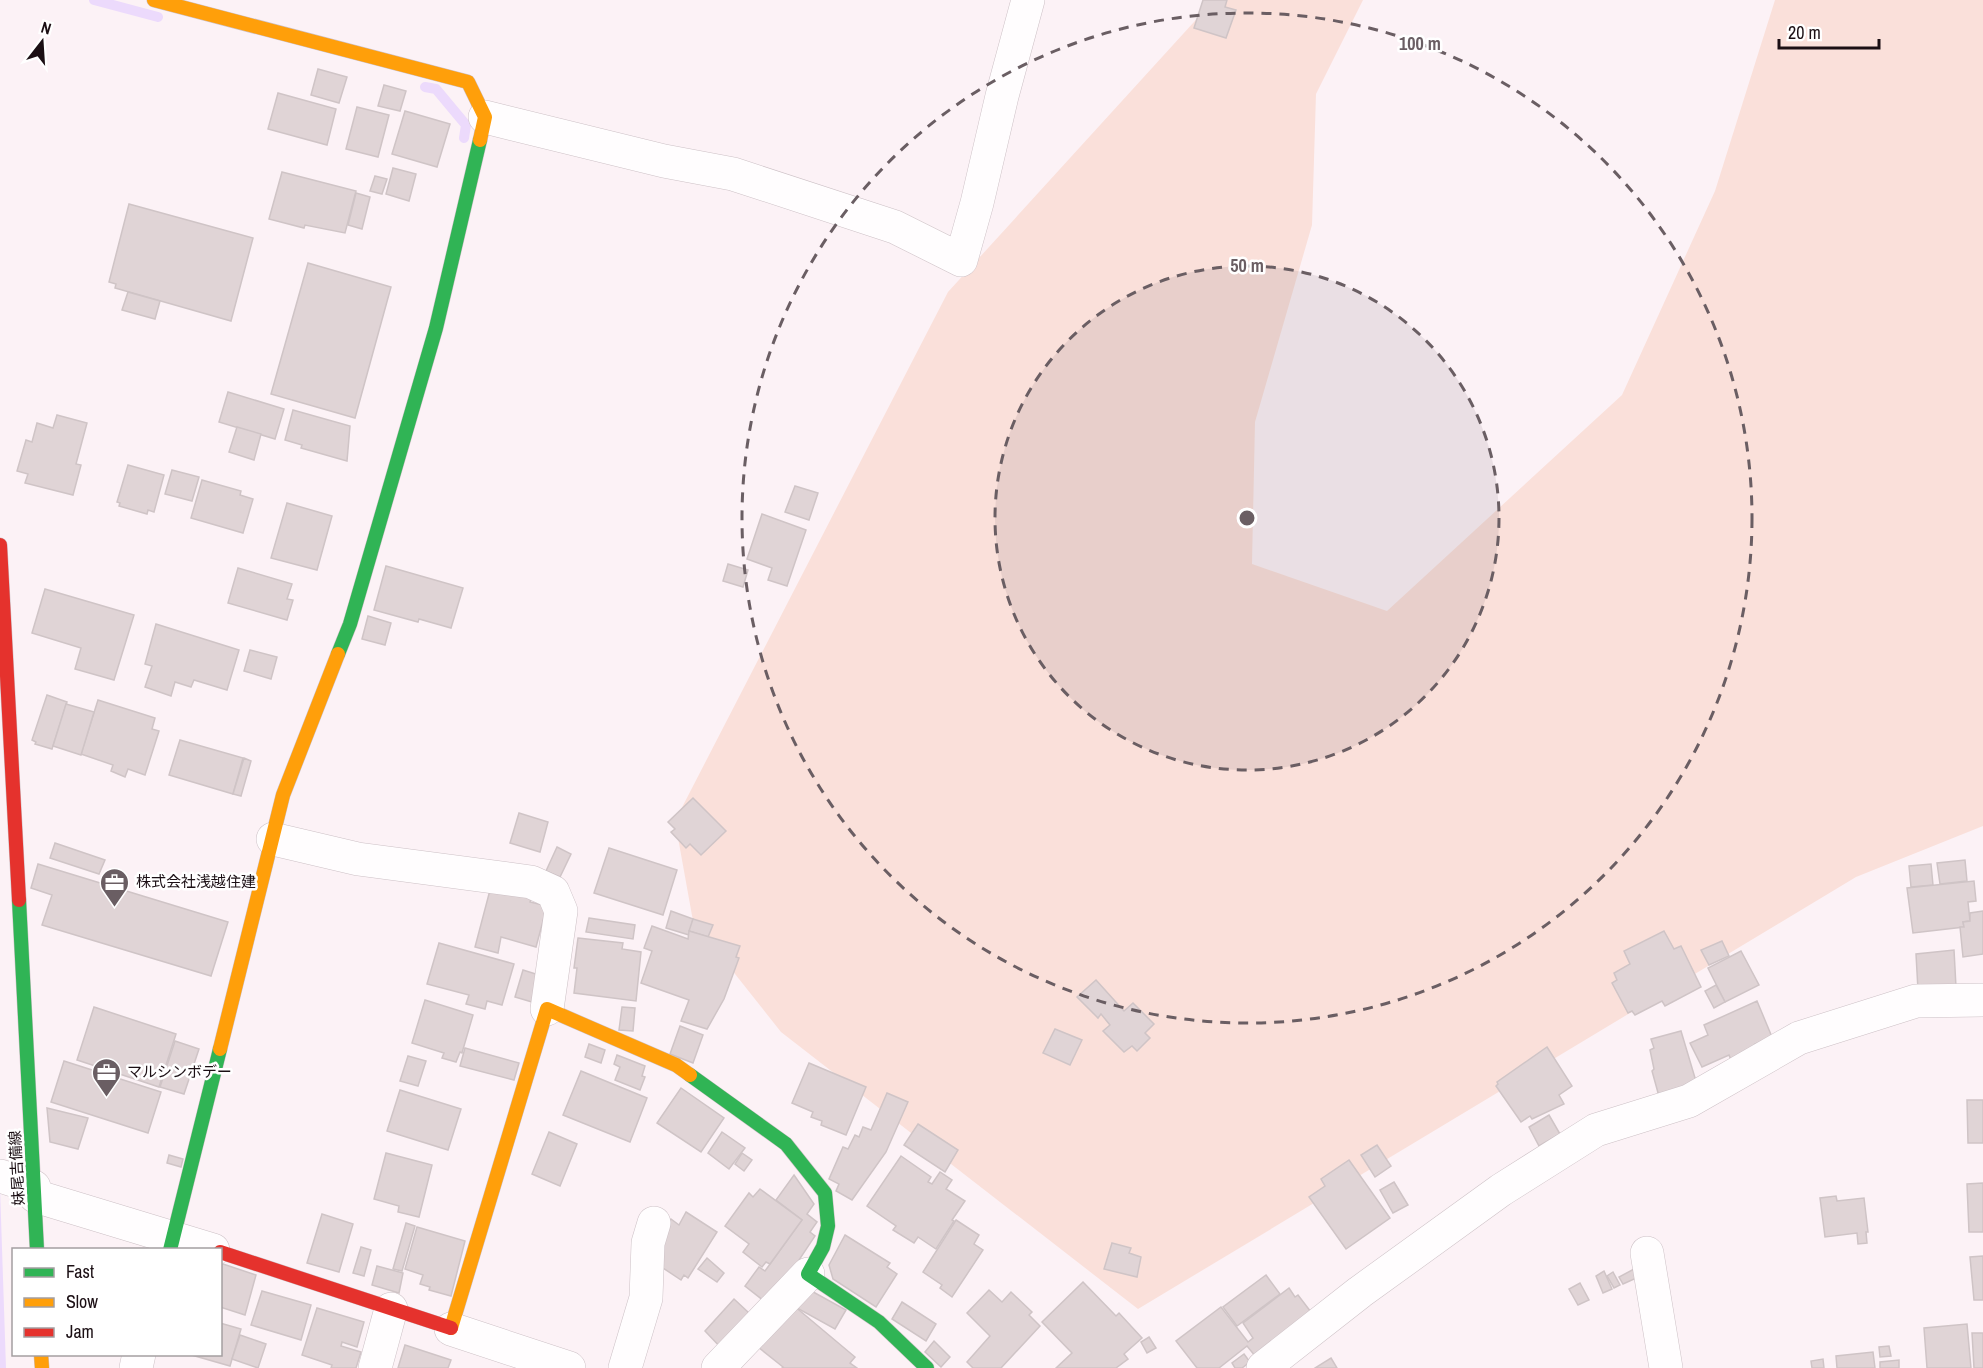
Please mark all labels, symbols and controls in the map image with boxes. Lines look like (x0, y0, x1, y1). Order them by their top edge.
north arrow (12, 12, 72, 72)
scale bar (1779, 12, 1880, 50)
text: N (39, 16, 54, 40)
text: 20 m (1788, 20, 1821, 45)
text: 100 m (1399, 31, 1441, 56)
text: 50 m (1230, 253, 1264, 278)
centre of rings (1237, 508, 1257, 528)
office icon: 株式会社浅越住建 (99, 866, 131, 908)
place label: 株式会社浅越住建 (136, 871, 256, 892)
office icon: マルシンボデー (90, 1056, 122, 1098)
place label: マルシンボデー (127, 1061, 232, 1082)
street label: 妹尾吉備線 (4, 1130, 29, 1206)
legend (12, 1248, 222, 1356)
text: Fast (66, 1259, 94, 1284)
text: Slow (66, 1289, 98, 1314)
text: Jam (66, 1319, 94, 1344)

